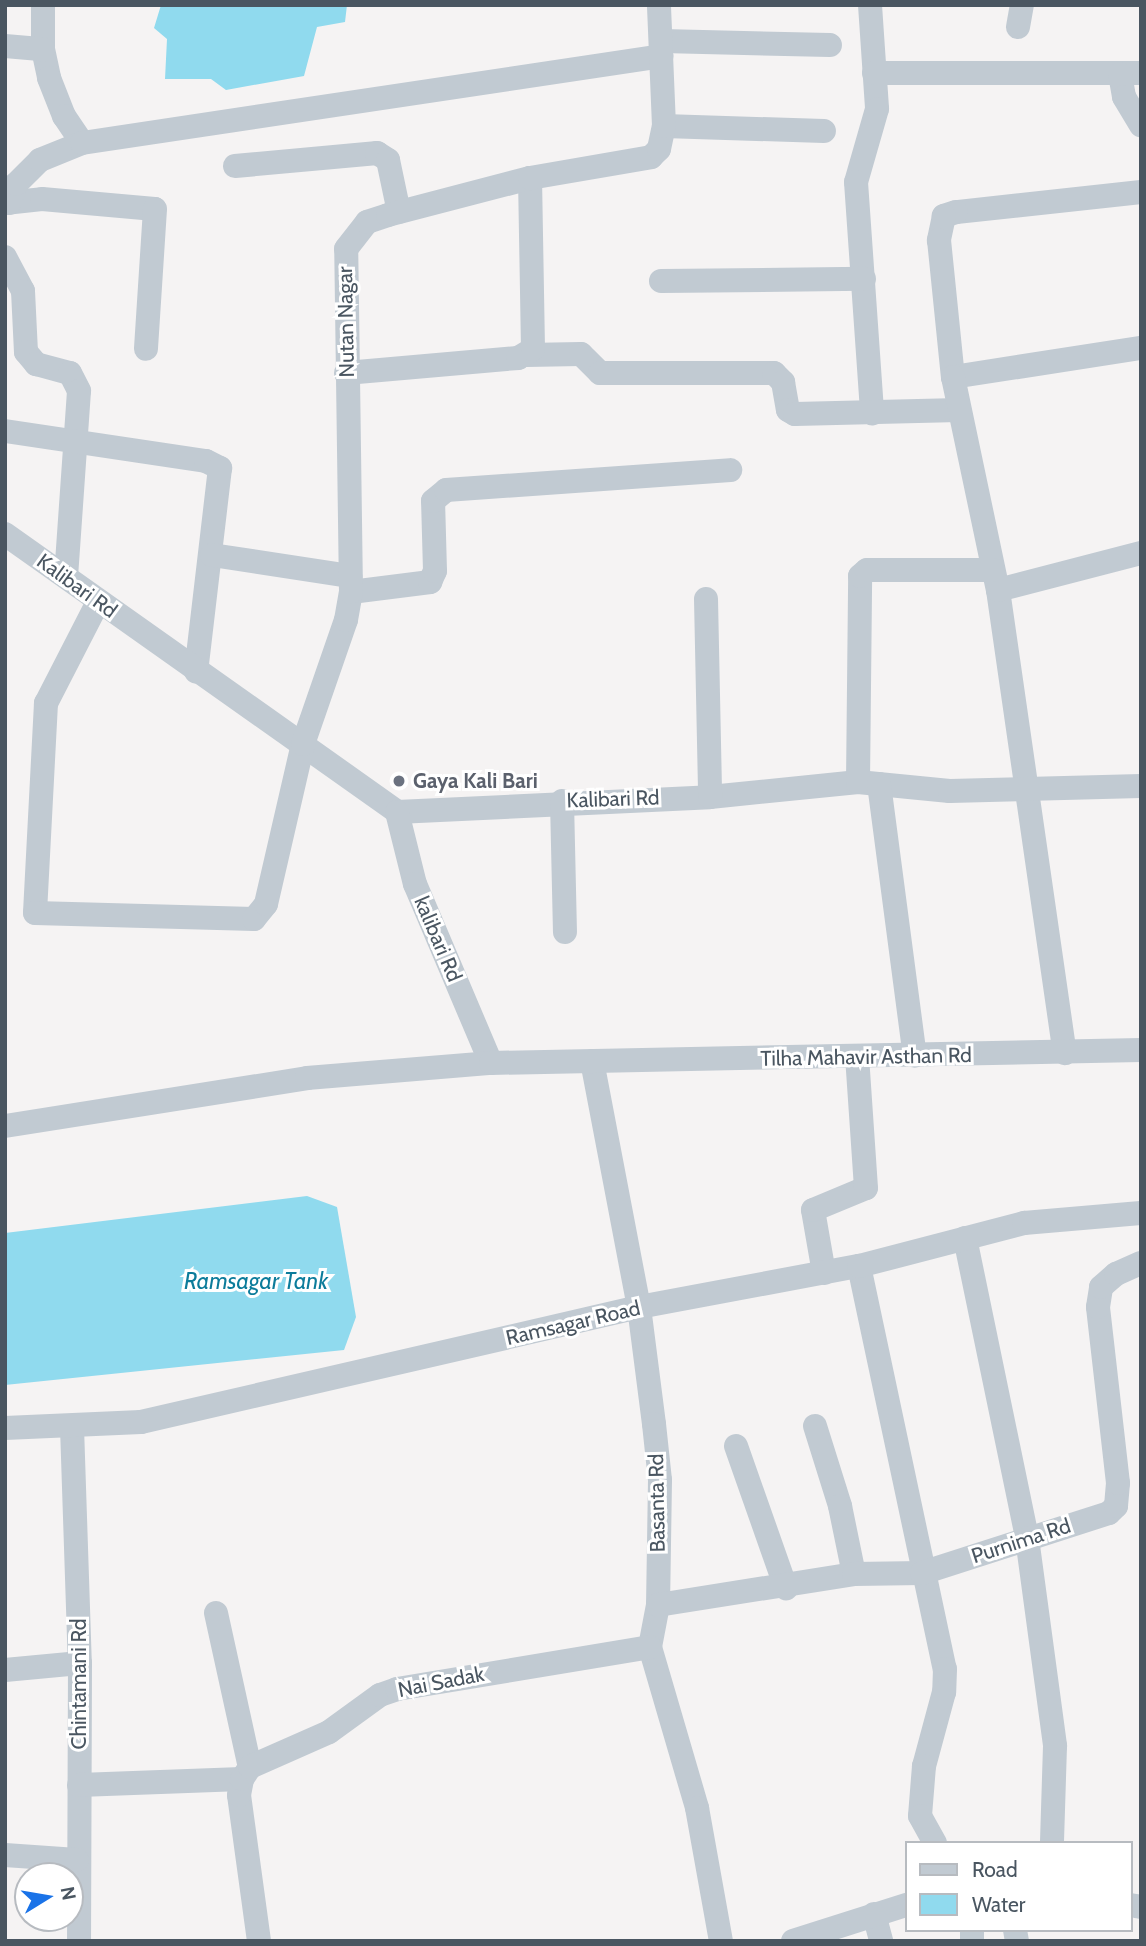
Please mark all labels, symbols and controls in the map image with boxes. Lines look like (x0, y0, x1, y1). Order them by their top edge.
street label: Nutan Nagar (332, 266, 360, 378)
street label: Kalibari Rd (32, 549, 122, 623)
place label: Gaya Kali Bari (413, 768, 538, 794)
marker: Gaya Kali Bari (391, 773, 407, 789)
street label: Kalibari Rd (566, 785, 660, 813)
street label: kalibari Rd (409, 893, 467, 985)
street label: Tilha Mahavir Asthan Rd (760, 1043, 972, 1071)
water label: Ramsagar Tank (184, 1267, 328, 1295)
street label: Ramsagar Road (503, 1295, 643, 1351)
street label: Basanta Rd (644, 1453, 670, 1553)
street label: Purnima Rd (968, 1513, 1074, 1569)
street label: Chintamani Rd (66, 1619, 92, 1749)
street label: Nai Sadak (396, 1661, 486, 1703)
legend (904, 1841, 1132, 1932)
text: Road (972, 1857, 1018, 1882)
north arrow (14, 1862, 84, 1932)
text: N (56, 1884, 81, 1902)
text: Water (972, 1892, 1025, 1917)

